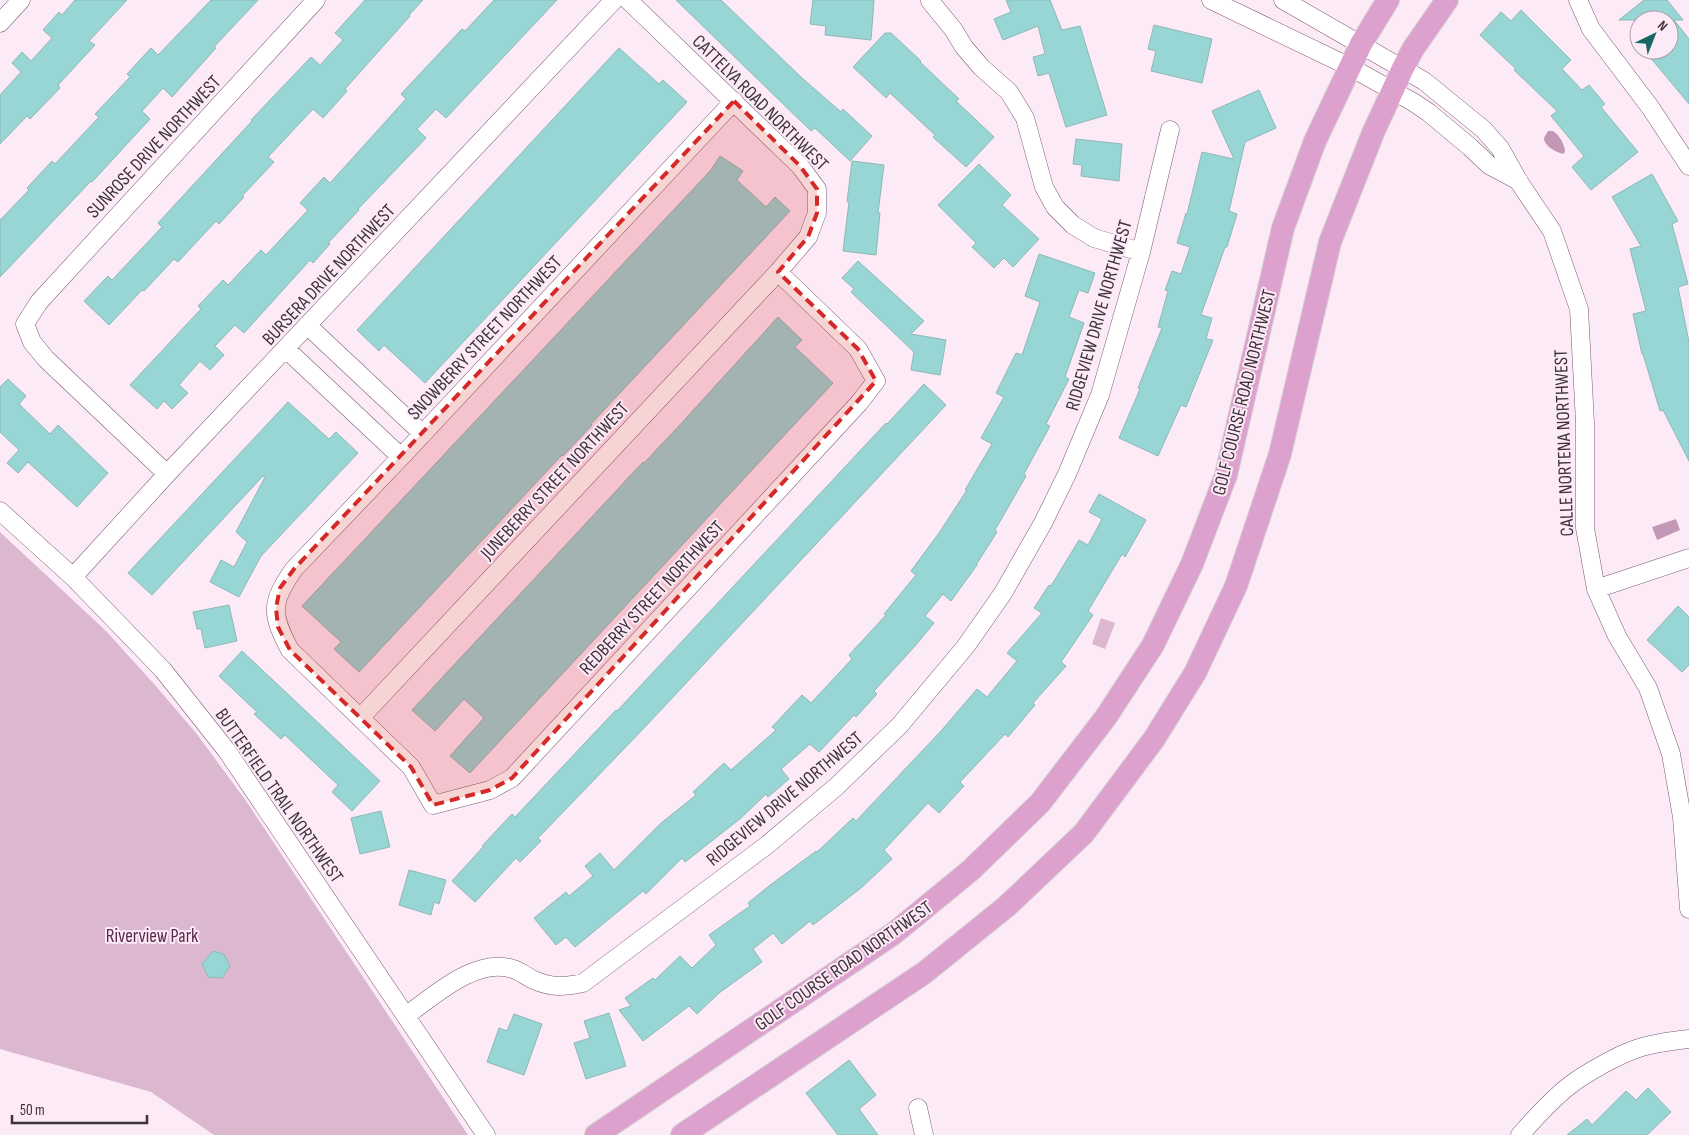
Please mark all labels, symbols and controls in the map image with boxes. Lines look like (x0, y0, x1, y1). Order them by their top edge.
north arrow (1629, 10, 1679, 60)
text: N (1654, 17, 1671, 35)
street label: CATTELYA ROAD NORTHWEST (687, 30, 833, 176)
street label: SUNROSE DRIVE NORTHWEST (82, 71, 226, 223)
street label: BURSERA DRIVE NORTHWEST (258, 199, 401, 350)
street label: RIDGEVIEW DRIVE NORTHWEST (1061, 217, 1138, 413)
street label: SNOWBERRY STREET NORTHWEST (403, 251, 567, 425)
street label: GOLF COURSE ROAD NORTHWEST (1208, 287, 1281, 498)
street label: CALLE NORTENA NORTHWEST (1550, 349, 1579, 537)
street label: JUNEBERRY STREET NORTHWEST (475, 397, 634, 565)
street label: REDBERRY STREET NORTHWEST (575, 516, 730, 680)
street label: BUTTERFIELD TRAIL NORTHWEST (210, 704, 348, 888)
street label: RIDGEVIEW DRIVE NORTHWEST (702, 727, 868, 871)
street label: GOLF COURSE ROAD NORTHWEST (751, 896, 937, 1036)
park label: Riverview Park (106, 925, 199, 948)
scale bar (12, 1092, 148, 1124)
text: 50 m (20, 1101, 45, 1120)

